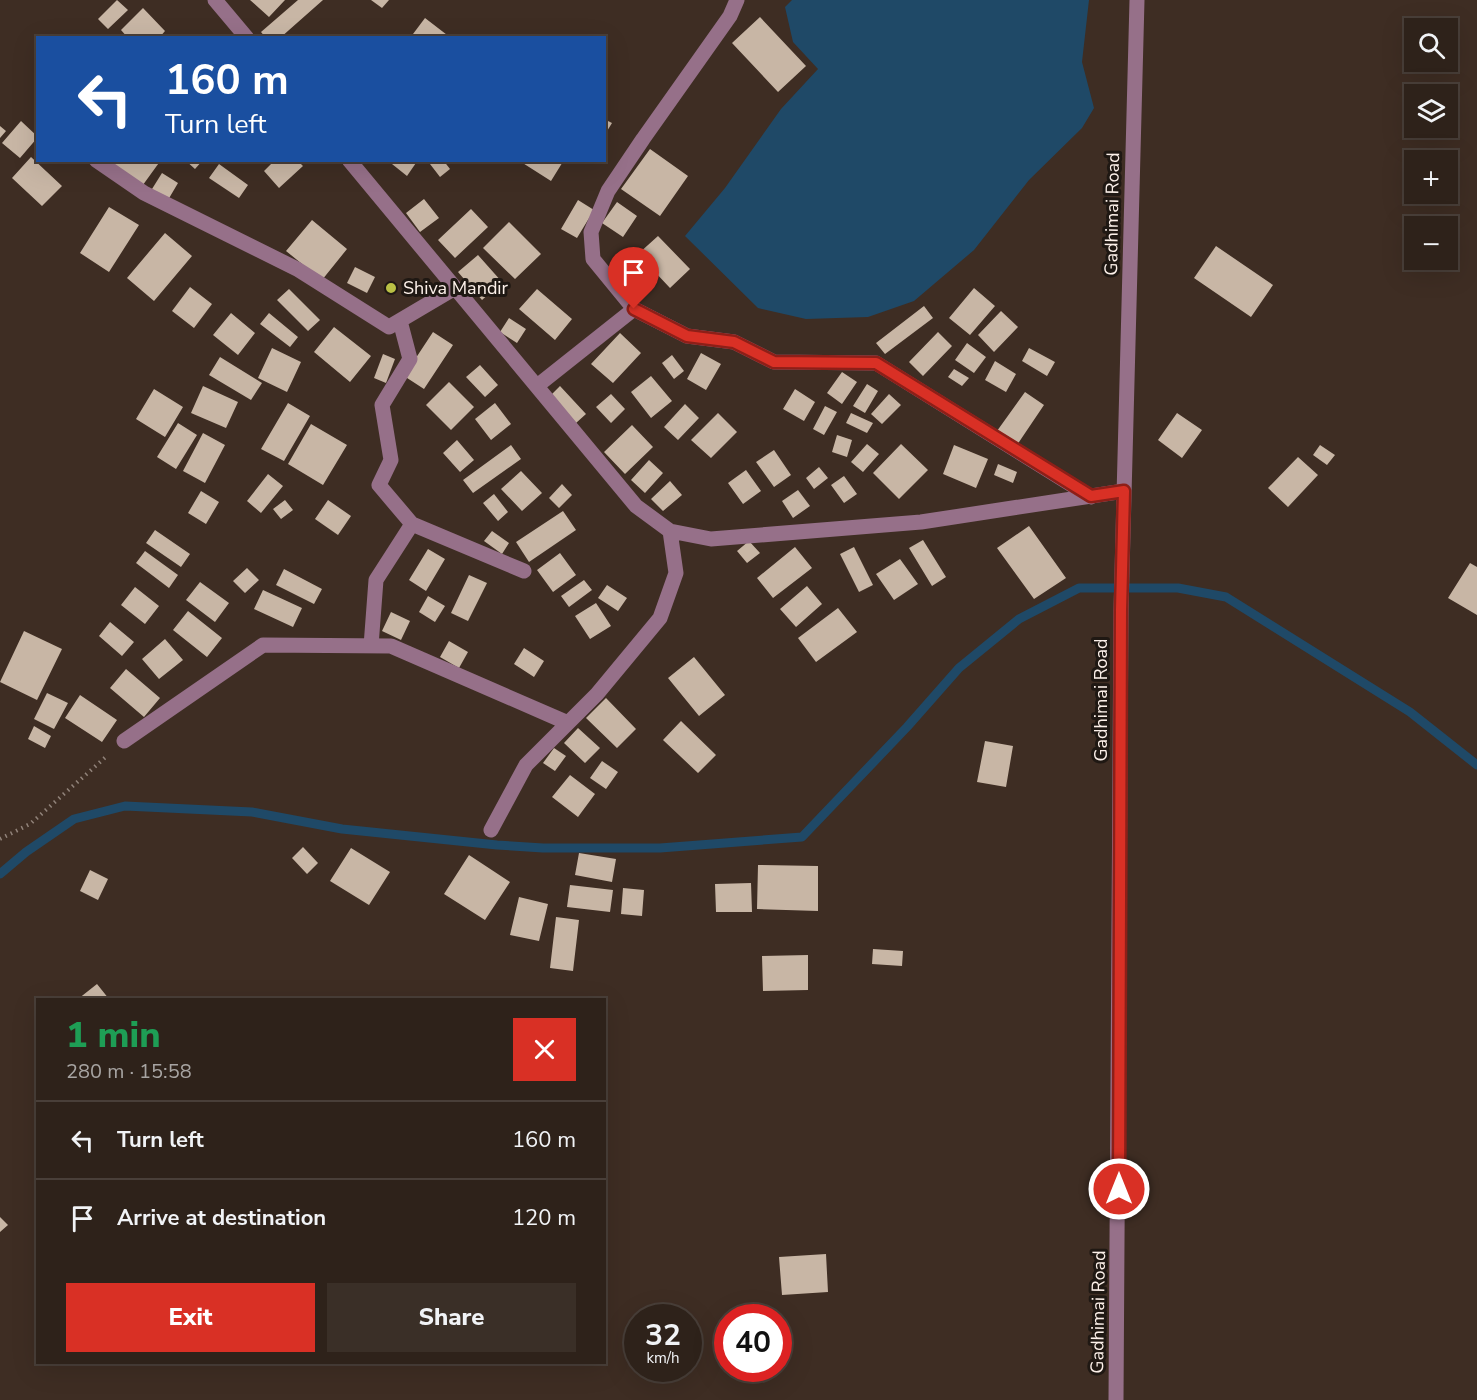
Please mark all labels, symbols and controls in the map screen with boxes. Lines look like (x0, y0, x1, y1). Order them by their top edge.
map controls (1404, 18, 1458, 270)
button: search (1404, 18, 1458, 72)
text: 160 m (165, 52, 289, 109)
icon: left (66, 60, 144, 138)
button: layers (1404, 84, 1458, 138)
text: Turn left (165, 106, 266, 143)
button: + (1404, 150, 1458, 204)
street label: Gadhimai Road (1099, 152, 1125, 276)
button: − (1404, 216, 1458, 270)
pin (608, 247, 659, 309)
icon: arrive (617, 256, 650, 289)
place label: Shiva Mandir (403, 276, 509, 300)
marker: Shiva Mandir (384, 281, 398, 295)
street label: Gadhimai Road (1089, 638, 1113, 762)
text: 1 min (66, 1011, 161, 1060)
button: close (513, 1018, 576, 1081)
text: 280 m · 15:58 (66, 1058, 192, 1085)
icon: left (66, 1124, 99, 1157)
text: Turn left (117, 1125, 204, 1155)
text: 160 m (512, 1125, 576, 1155)
position arrow (1087, 1157, 1151, 1221)
icon: arrive (66, 1202, 99, 1235)
text: Arrive at destination (117, 1203, 326, 1233)
text: 120 m (512, 1203, 576, 1233)
street label: Gadhimai Road (1085, 1250, 1111, 1374)
button: Exit (66, 1283, 315, 1352)
button: Share (327, 1283, 576, 1352)
speed limit sign: 40 (714, 1304, 792, 1382)
text: 32 (645, 1315, 681, 1356)
text: km/h (646, 1348, 680, 1368)

